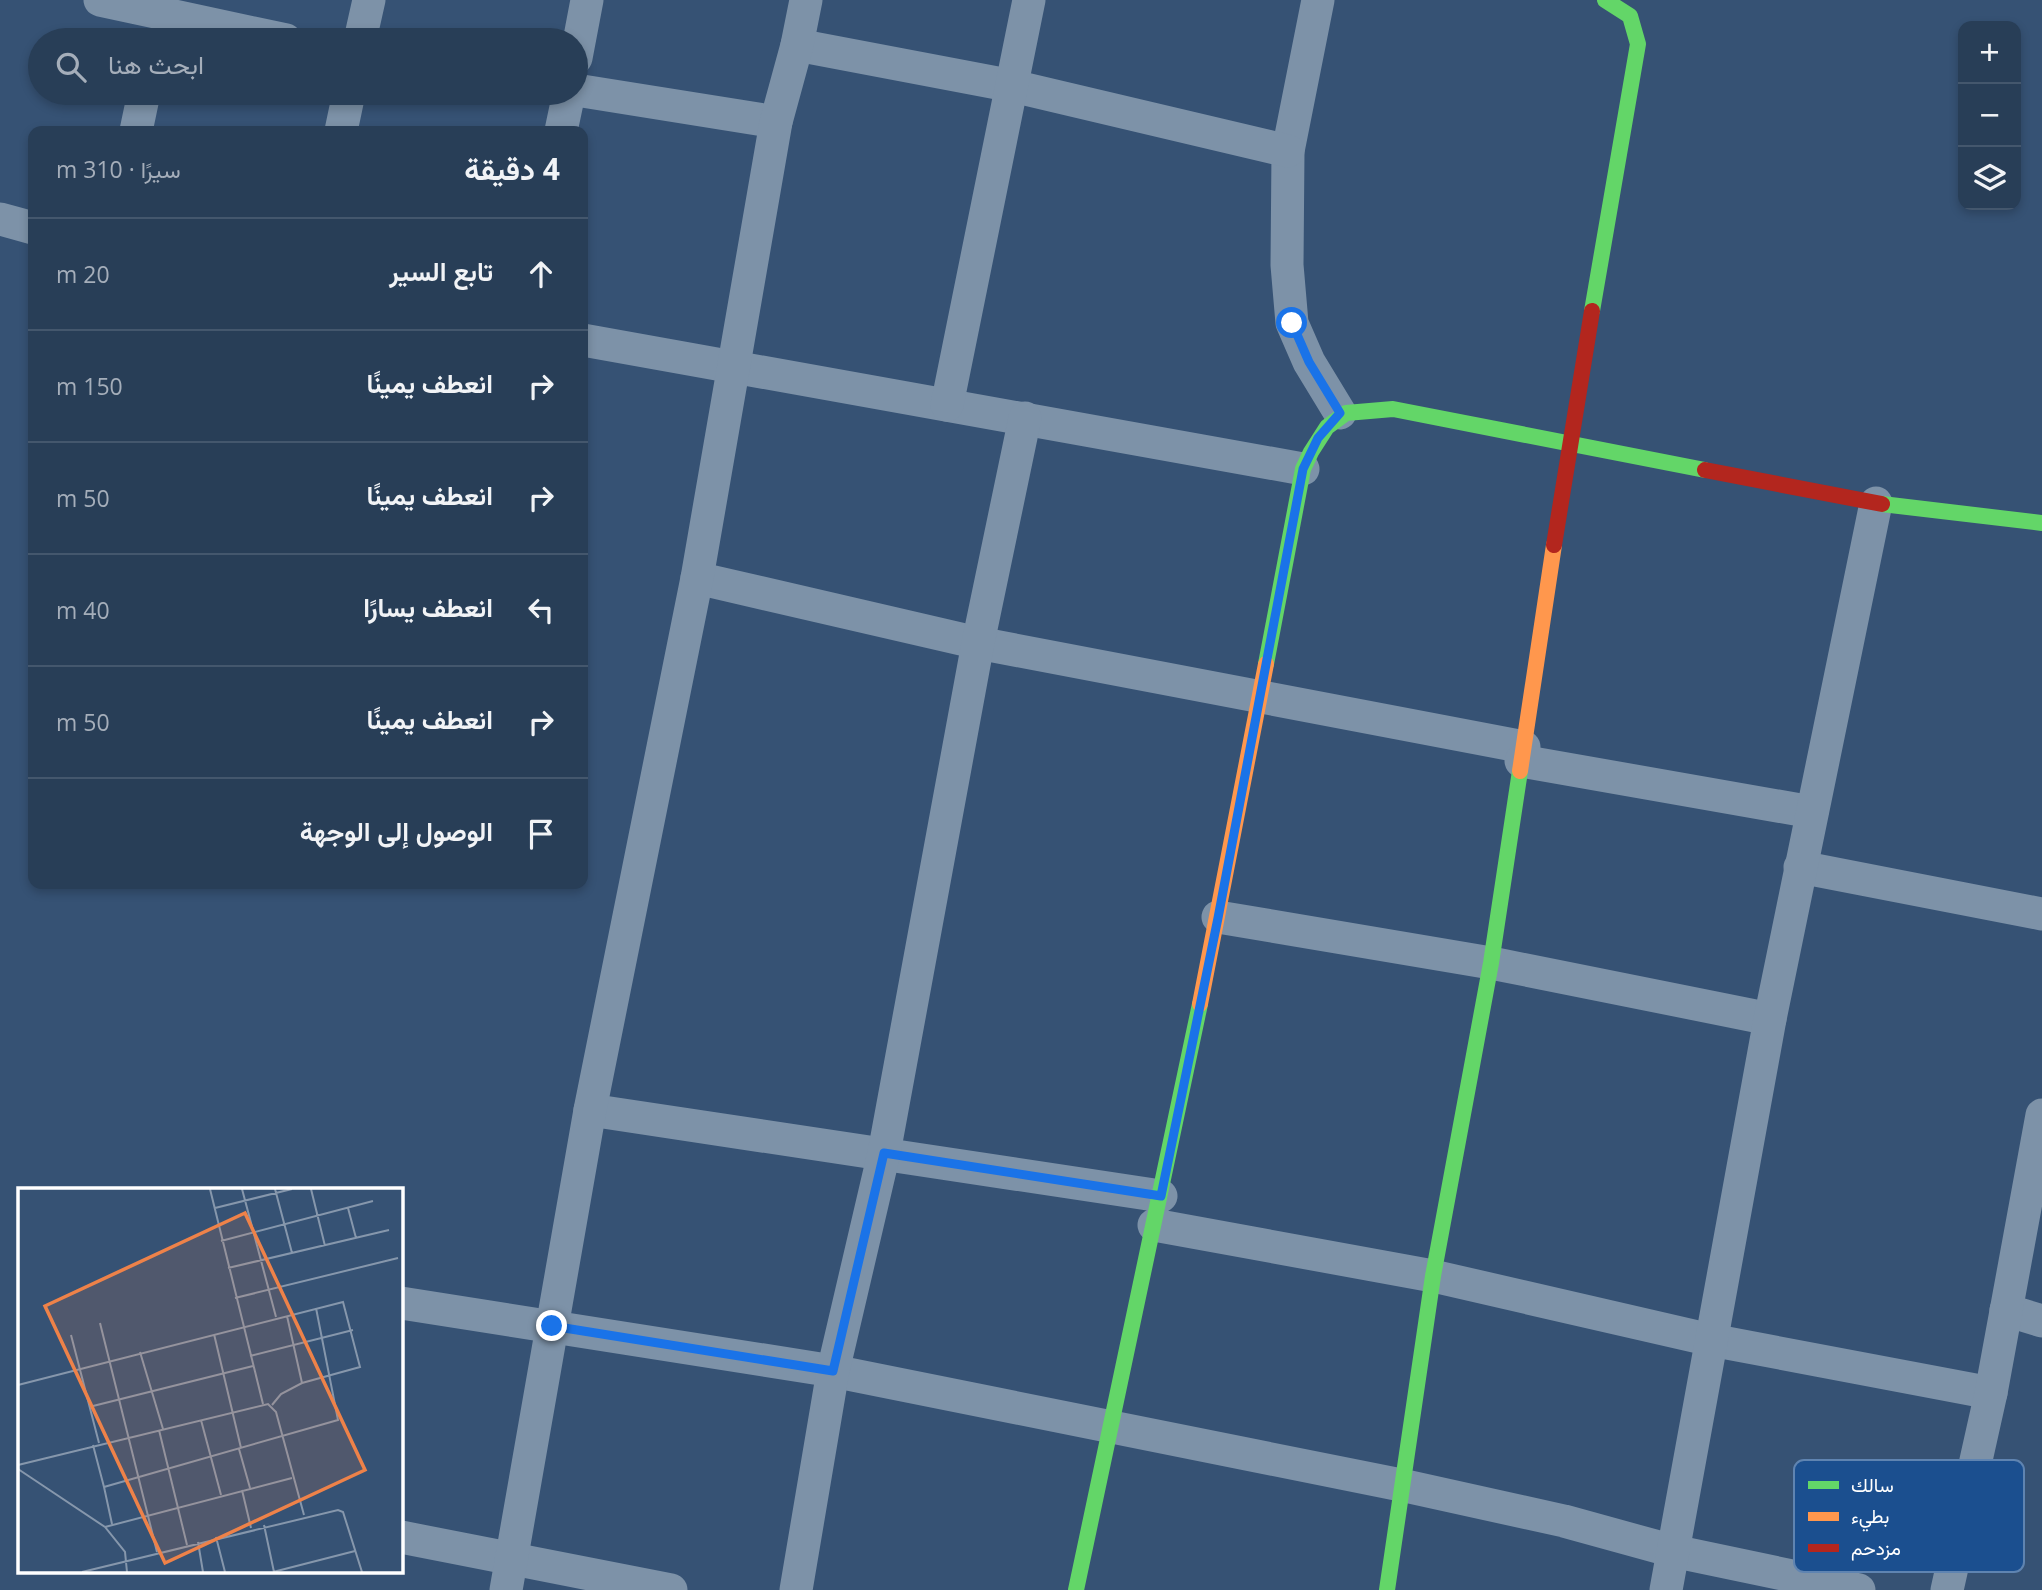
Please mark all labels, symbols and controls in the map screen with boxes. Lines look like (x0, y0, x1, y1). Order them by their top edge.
map controls (1958, 21, 2021, 210)
button: + (1958, 21, 2021, 84)
search box (28, 28, 588, 105)
text: ابحث هنا (108, 46, 204, 82)
icon: search (52, 48, 90, 86)
button: − (1958, 84, 2021, 147)
button: layers (1958, 147, 2021, 210)
text: 4 دقيقة (464, 148, 560, 189)
text: سيرًا · 310 m (56, 153, 181, 185)
text: تابع السير (389, 253, 493, 289)
icon: ahead (522, 255, 560, 293)
text: 20 m (56, 258, 110, 290)
route start (1276, 307, 1307, 338)
text: انعطف يمينًا (366, 365, 493, 401)
icon: right (522, 367, 560, 405)
text: 150 m (56, 370, 123, 402)
text: انعطف يمينًا (366, 477, 493, 513)
icon: right (522, 479, 560, 517)
text: 50 m (56, 482, 110, 514)
text: انعطف يسارًا (363, 589, 493, 625)
icon: left (522, 591, 560, 629)
text: 40 m (56, 594, 110, 626)
text: انعطف يمينًا (366, 701, 493, 737)
icon: right (522, 703, 560, 741)
text: 50 m (56, 706, 110, 738)
text: الوصول إلى الوجهة (300, 813, 493, 849)
icon: arrive (522, 815, 560, 853)
inset map (18, 1188, 402, 1572)
route end (536, 1310, 567, 1341)
legend (1794, 1460, 2024, 1572)
text: سالك (1851, 1472, 1894, 1498)
text: بطيء (1851, 1503, 1889, 1532)
text: مزدحم (1851, 1535, 1901, 1561)

